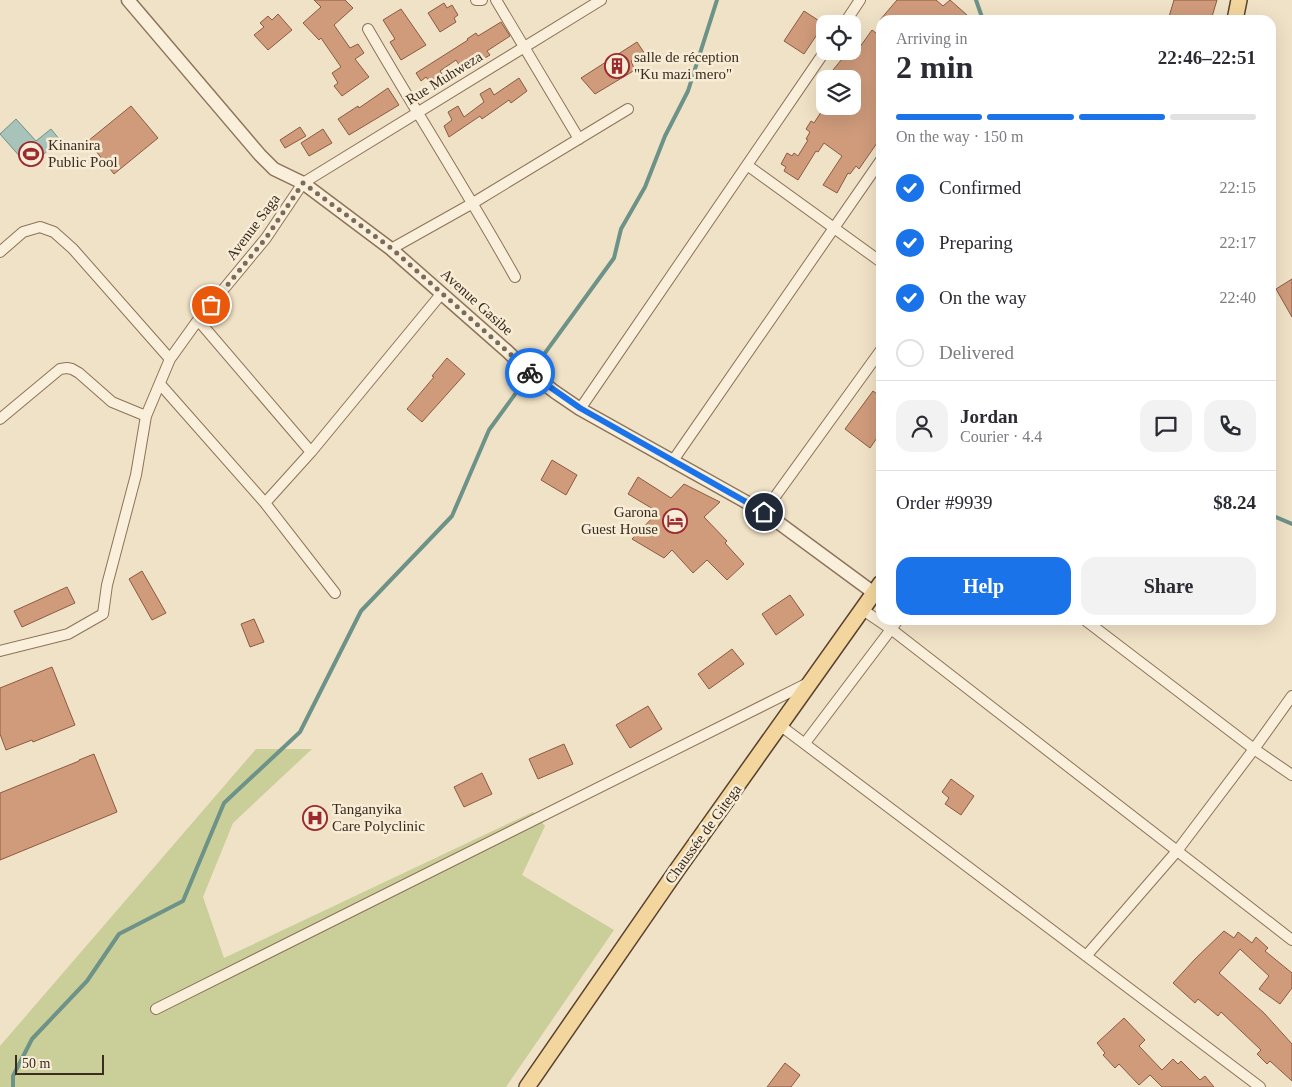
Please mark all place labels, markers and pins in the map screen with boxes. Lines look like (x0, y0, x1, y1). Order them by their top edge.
place label: salle de réception "Ku mazi mero" (634, 49, 739, 82)
building icon: salle de réception "Ku mazi mero" (604, 53, 630, 79)
place label: Kinanira Public Pool (48, 137, 118, 170)
sports icon: Kinanira Public Pool (18, 141, 44, 167)
pin (190, 284, 232, 326)
pin (743, 491, 785, 533)
place label: Garona Guest House (581, 504, 658, 537)
hotel icon: Garona Guest House (662, 508, 688, 534)
place label: Tanganyika Care Polyclinic (332, 801, 425, 834)
hospital icon: Tanganyika Care Polyclinic (302, 805, 328, 831)

